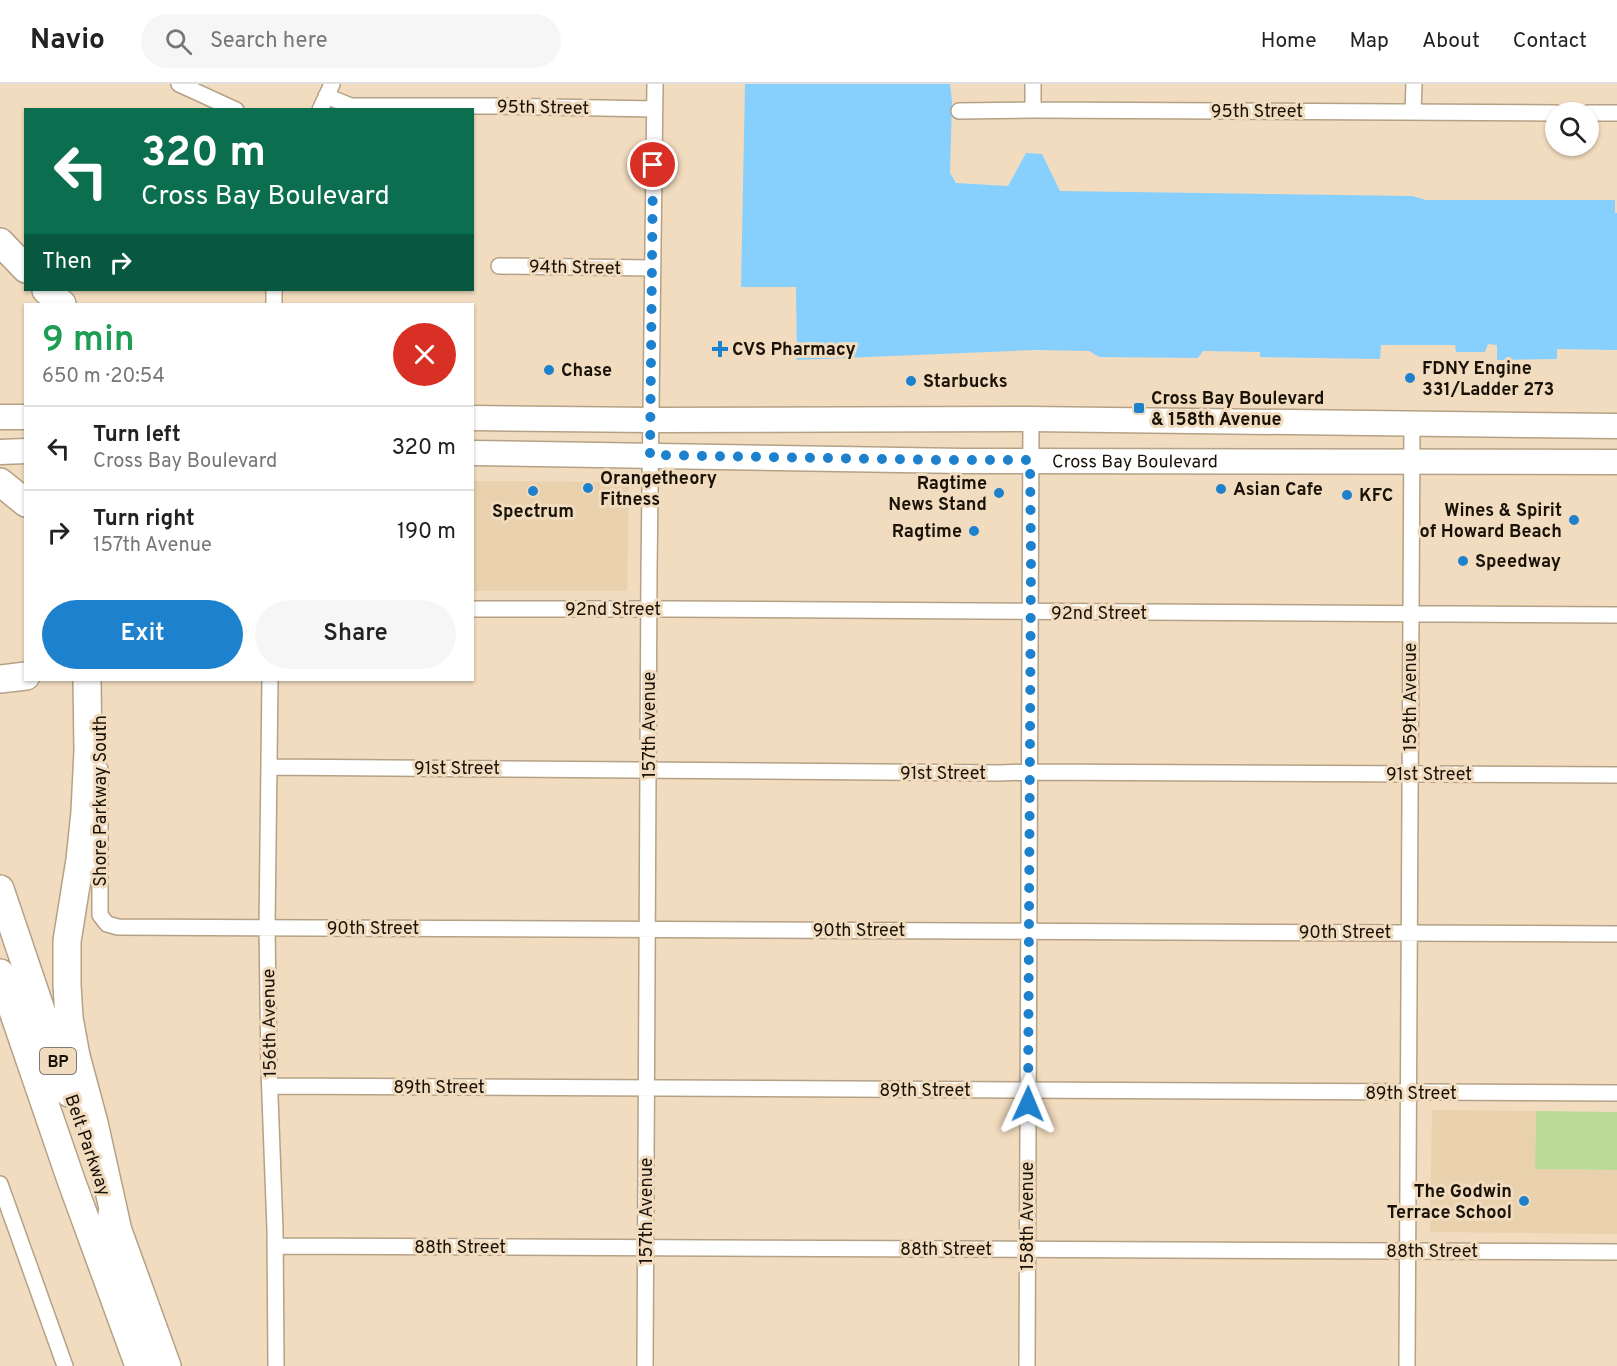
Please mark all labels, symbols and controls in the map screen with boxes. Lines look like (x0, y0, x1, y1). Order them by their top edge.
search box (141, 14, 561, 68)
text: Navio (30, 23, 105, 59)
icon: search (162, 25, 195, 58)
text: Search here (210, 28, 327, 55)
text: Home (1261, 28, 1317, 55)
text: Map (1350, 28, 1389, 55)
text: About (1422, 28, 1480, 55)
text: Contact (1513, 28, 1587, 55)
street label: 95th Street (497, 96, 589, 121)
street label: 95th Street (1211, 101, 1303, 124)
map controls (1545, 102, 1599, 156)
button: search (1545, 102, 1599, 156)
text: 320 m (141, 128, 266, 181)
icon: left (42, 132, 120, 210)
pin (627, 139, 678, 190)
icon: arrive (636, 148, 669, 181)
text: Cross Bay Boulevard (141, 180, 390, 214)
icon: right (104, 246, 137, 279)
text: Then (42, 249, 92, 276)
street label: 94th Street (529, 256, 621, 281)
text: 9 min (42, 318, 135, 364)
button: close (393, 323, 456, 386)
place label: CVS Pharmacy (732, 339, 856, 362)
marker: CVS Pharmacy (713, 342, 727, 356)
place label: FDNY Engine 331/Ladder 273 (1422, 358, 1554, 402)
place label: Chase (561, 360, 612, 383)
marker: Chase (542, 363, 556, 377)
text: 650 m · 20:54 (42, 364, 165, 390)
place label: Starbucks (923, 371, 1008, 394)
marker: FDNY Engine 331/Ladder 273 (1403, 371, 1417, 385)
marker: Starbucks (904, 374, 918, 388)
place label: Cross Bay Boulevard & 158th Avenue (1151, 388, 1324, 432)
marker: Cross Bay Boulevard & 158th Avenue (1132, 401, 1146, 415)
text: Turn left (93, 422, 181, 449)
icon: left (42, 432, 75, 465)
text: 320 m (392, 435, 456, 462)
text: Cross Bay Boulevard (93, 449, 277, 475)
street label: Cross Bay Boulevard (1052, 451, 1218, 474)
place label: Orangetheory Fitness (600, 468, 717, 512)
place label: Ragtime News Stand (888, 473, 987, 517)
place label: Asian Cafe (1233, 479, 1323, 502)
marker: Orangetheory Fitness (581, 481, 595, 495)
marker: Asian Cafe (1214, 482, 1228, 496)
marker: Spectrum (526, 484, 540, 498)
place label: KFC (1359, 485, 1393, 508)
marker: Ragtime News Stand (992, 486, 1006, 500)
marker: KFC (1340, 488, 1354, 502)
place label: Wines & Spirit of Howard Beach (1420, 500, 1562, 544)
place label: Spectrum (492, 501, 574, 524)
text: Turn right (93, 506, 195, 533)
marker: Wines & Spirit of Howard Beach (1567, 513, 1581, 527)
icon: right (42, 516, 75, 549)
text: 190 m (397, 519, 456, 546)
place label: Ragtime (892, 521, 962, 544)
marker: Ragtime (967, 524, 981, 538)
text: 157th Avenue (93, 533, 212, 559)
place label: Speedway (1475, 551, 1561, 574)
marker: Speedway (1456, 554, 1470, 568)
street label: 92nd Street (565, 599, 661, 622)
button: Exit (42, 600, 243, 669)
button: Share (255, 600, 456, 669)
street label: 92nd Street (1051, 603, 1147, 626)
street label: 159th Avenue (1400, 643, 1423, 751)
street label: 157th Avenue (639, 672, 662, 778)
street label: Shore Parkway South (90, 715, 113, 887)
street label: 91st Street (414, 758, 500, 781)
street label: 91st Street (900, 763, 986, 786)
street label: 91st Street (1386, 764, 1472, 787)
street label: 90th Street (327, 918, 419, 941)
street label: 90th Street (813, 920, 905, 943)
street label: 90th Street (1299, 922, 1391, 945)
street label: 156th Avenue (258, 968, 283, 1078)
road number: BP (40, 1048, 76, 1074)
position arrow (996, 1072, 1060, 1136)
street label: 89th Street (393, 1077, 485, 1100)
street label: 89th Street (879, 1080, 971, 1103)
street label: 89th Street (1365, 1083, 1457, 1106)
street label: Belt Parkway (58, 1092, 115, 1199)
street label: 157th Avenue (636, 1158, 659, 1264)
street label: 158th Avenue (1017, 1162, 1040, 1270)
place label: The Godwin Terrace School (1387, 1181, 1512, 1225)
marker: The Godwin Terrace School (1517, 1194, 1531, 1208)
street label: 88th Street (414, 1237, 506, 1260)
street label: 88th Street (900, 1239, 992, 1262)
street label: 88th Street (1386, 1241, 1478, 1264)

